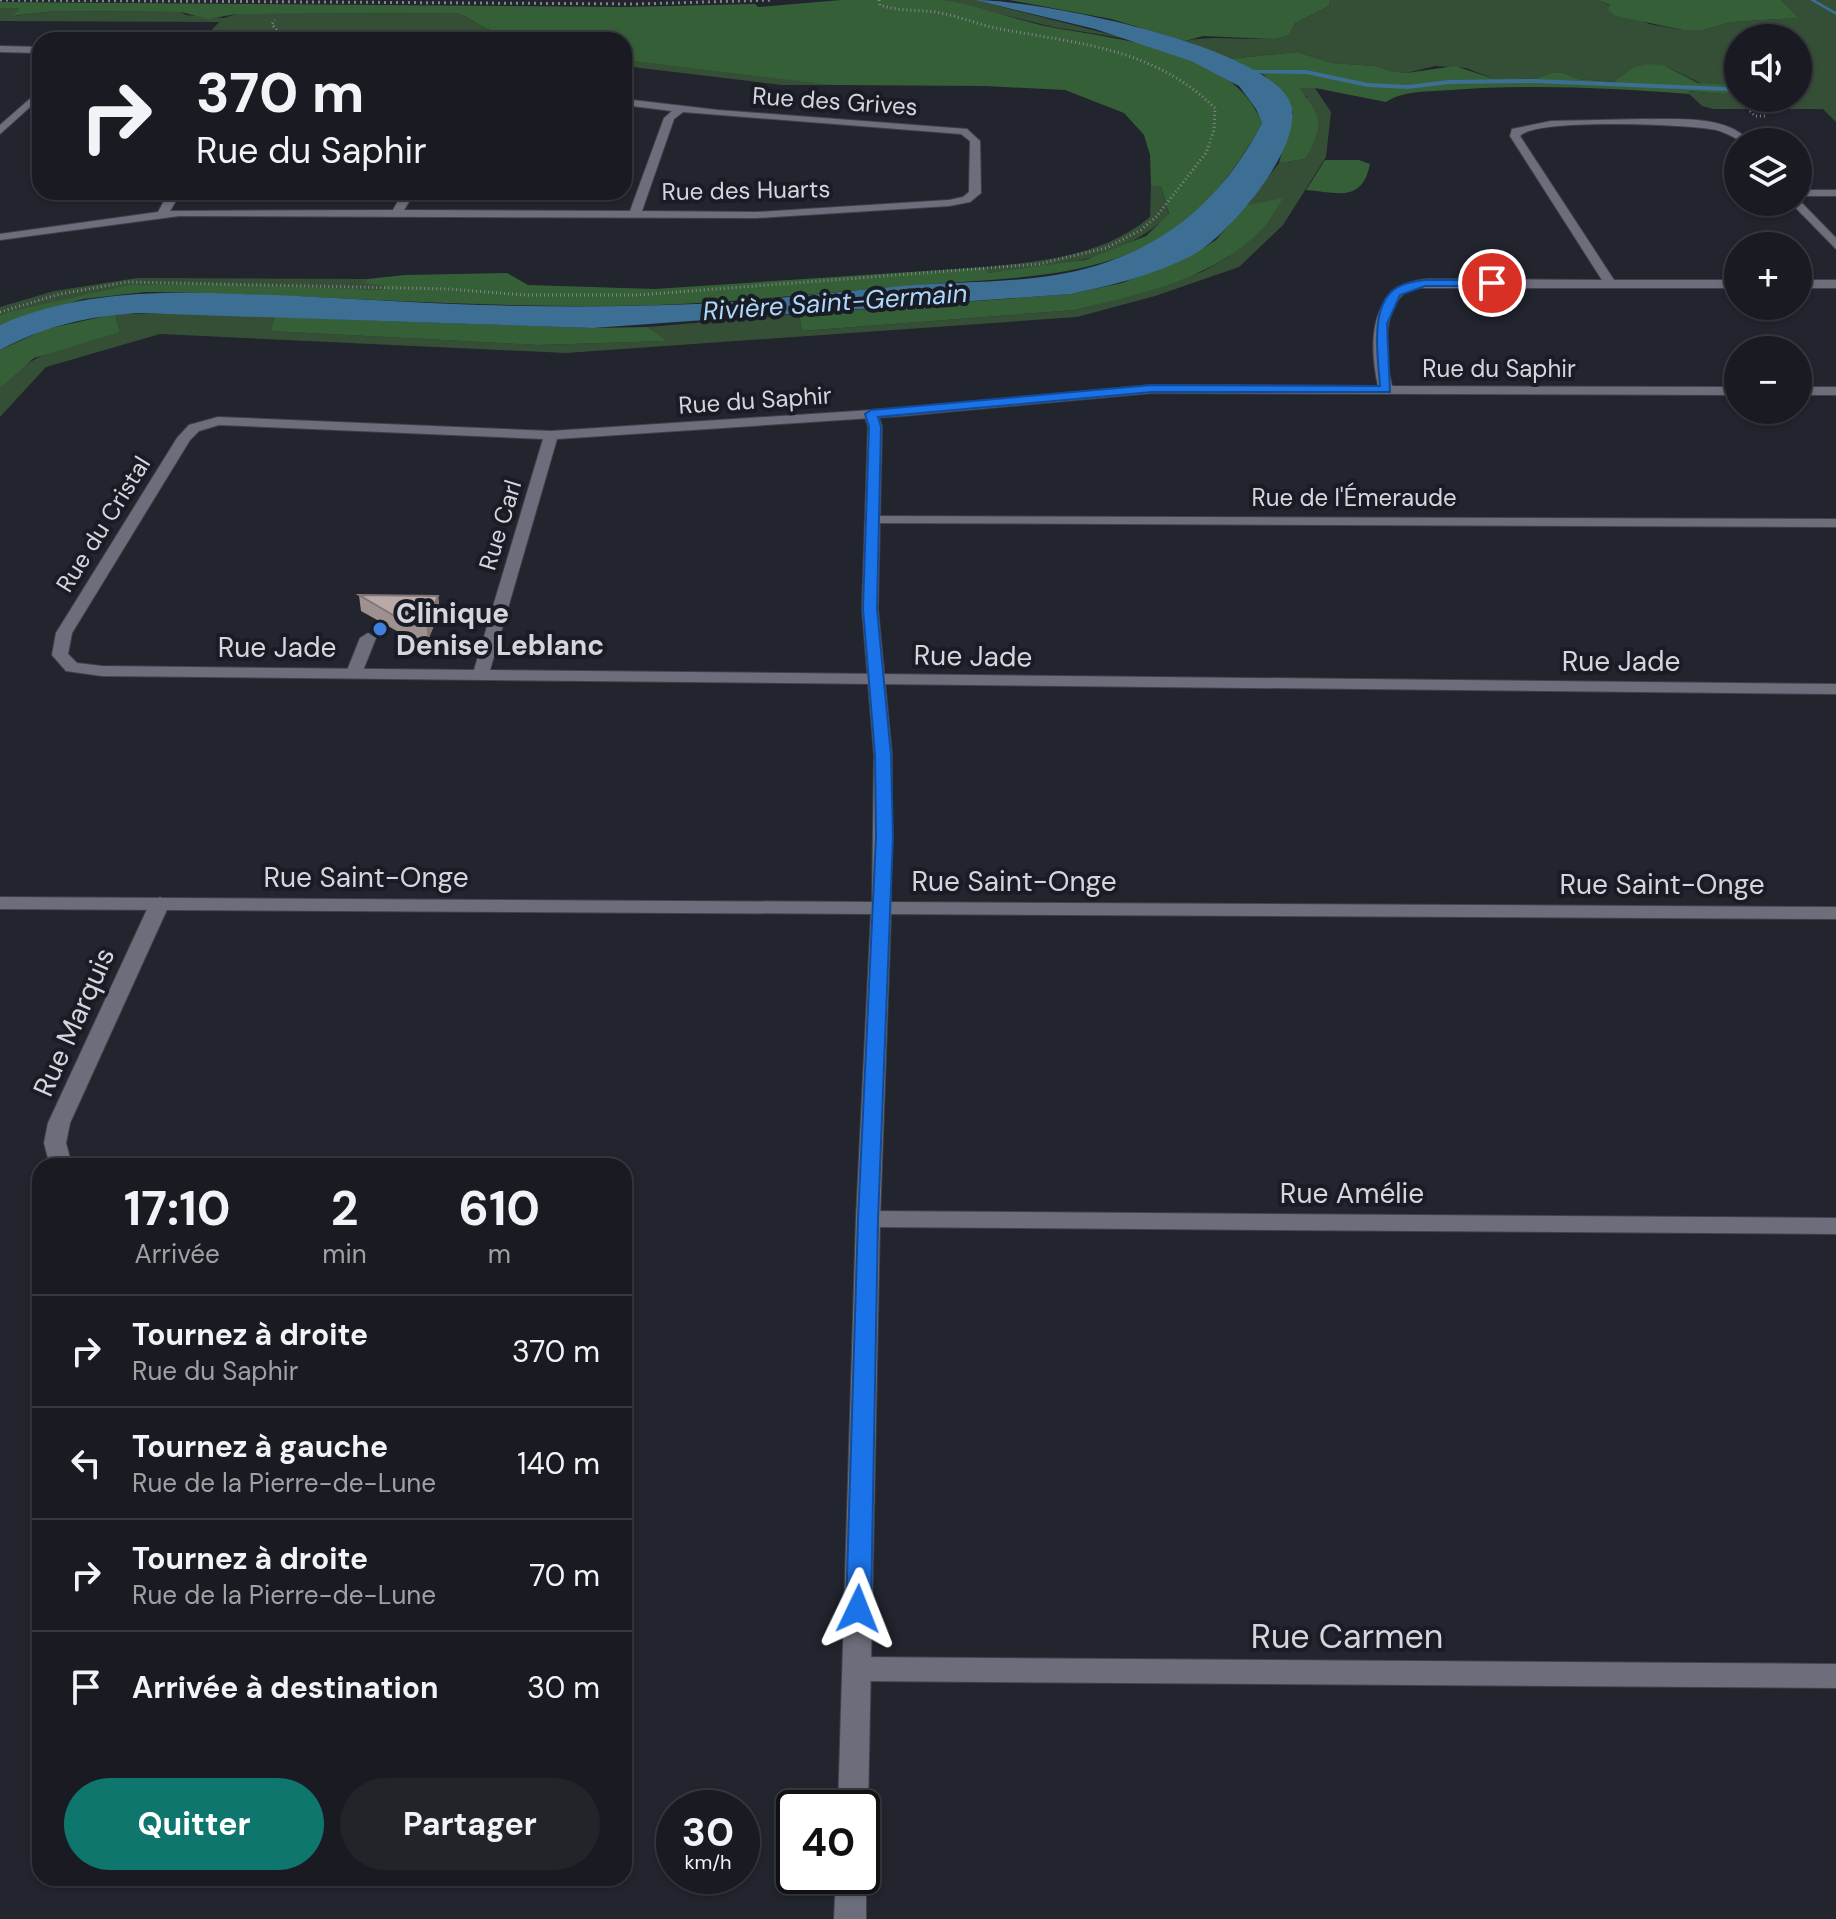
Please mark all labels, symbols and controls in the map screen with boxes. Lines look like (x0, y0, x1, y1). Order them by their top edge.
map controls (1724, 24, 1812, 424)
button: sound (1724, 24, 1812, 112)
text: 370 m (196, 56, 364, 129)
icon: right (64, 64, 168, 168)
street label: Rue des Grives (751, 80, 919, 122)
text: Rue du Saphir (196, 127, 426, 174)
button: layers (1724, 128, 1812, 216)
street label: Rue des Huarts (661, 173, 831, 207)
button: + (1724, 232, 1812, 320)
pin (1458, 249, 1526, 317)
icon: arrive (1470, 261, 1514, 305)
water label: Rivière Saint-Germain (702, 276, 968, 328)
button: − (1724, 336, 1812, 424)
street label: Rue du Saphir (1422, 353, 1576, 384)
street label: Rue du Saphir (677, 379, 833, 421)
street label: Rue du Cristal (49, 450, 157, 598)
street label: Rue Carl (472, 476, 528, 574)
street label: Rue de l'Émeraude (1251, 482, 1457, 513)
place label: Clinique Denise Leblanc (396, 595, 604, 664)
marker: Clinique Denise Leblanc (371, 620, 389, 638)
street label: Rue Jade (218, 629, 336, 666)
street label: Rue Jade (913, 636, 1033, 676)
street label: Rue Jade (1562, 643, 1680, 680)
street label: Rue Saint-Onge (263, 859, 469, 896)
street label: Rue Saint-Onge (911, 863, 1117, 900)
street label: Rue Saint-Onge (1559, 866, 1765, 903)
street label: Rue Marquis (25, 942, 123, 1102)
street label: Rue Amélie (1280, 1175, 1424, 1212)
text: 17:10 (124, 1177, 231, 1240)
text: 2 (331, 1177, 358, 1240)
text: 610 (458, 1177, 540, 1240)
text: Arrivée (134, 1237, 220, 1271)
text: min (322, 1237, 367, 1271)
text: m (488, 1237, 511, 1271)
text: Tournez à droite (132, 1315, 368, 1354)
icon: right (64, 1329, 108, 1373)
text: 370 m (512, 1332, 600, 1371)
text: Rue du Saphir (132, 1354, 298, 1388)
text: Tournez à gauche (132, 1427, 388, 1466)
icon: left (64, 1441, 108, 1485)
text: 140 m (517, 1444, 600, 1483)
text: Rue de la Pierre-de-Lune (132, 1466, 436, 1500)
text: Tournez à droite (132, 1539, 368, 1578)
icon: right (64, 1553, 108, 1597)
text: 70 m (529, 1556, 600, 1595)
position arrow (816, 1567, 900, 1651)
text: Rue de la Pierre-de-Lune (132, 1578, 436, 1612)
street label: Rue Carmen (1251, 1614, 1443, 1659)
icon: arrive (64, 1665, 108, 1709)
text: Arrivée à destination (132, 1668, 438, 1707)
text: 30 m (527, 1668, 600, 1707)
button: Quitter (64, 1778, 324, 1870)
button: Partager (340, 1778, 600, 1870)
speed limit sign: 40 (776, 1790, 880, 1894)
text: 30 (682, 1806, 734, 1858)
text: km/h (684, 1849, 732, 1875)

